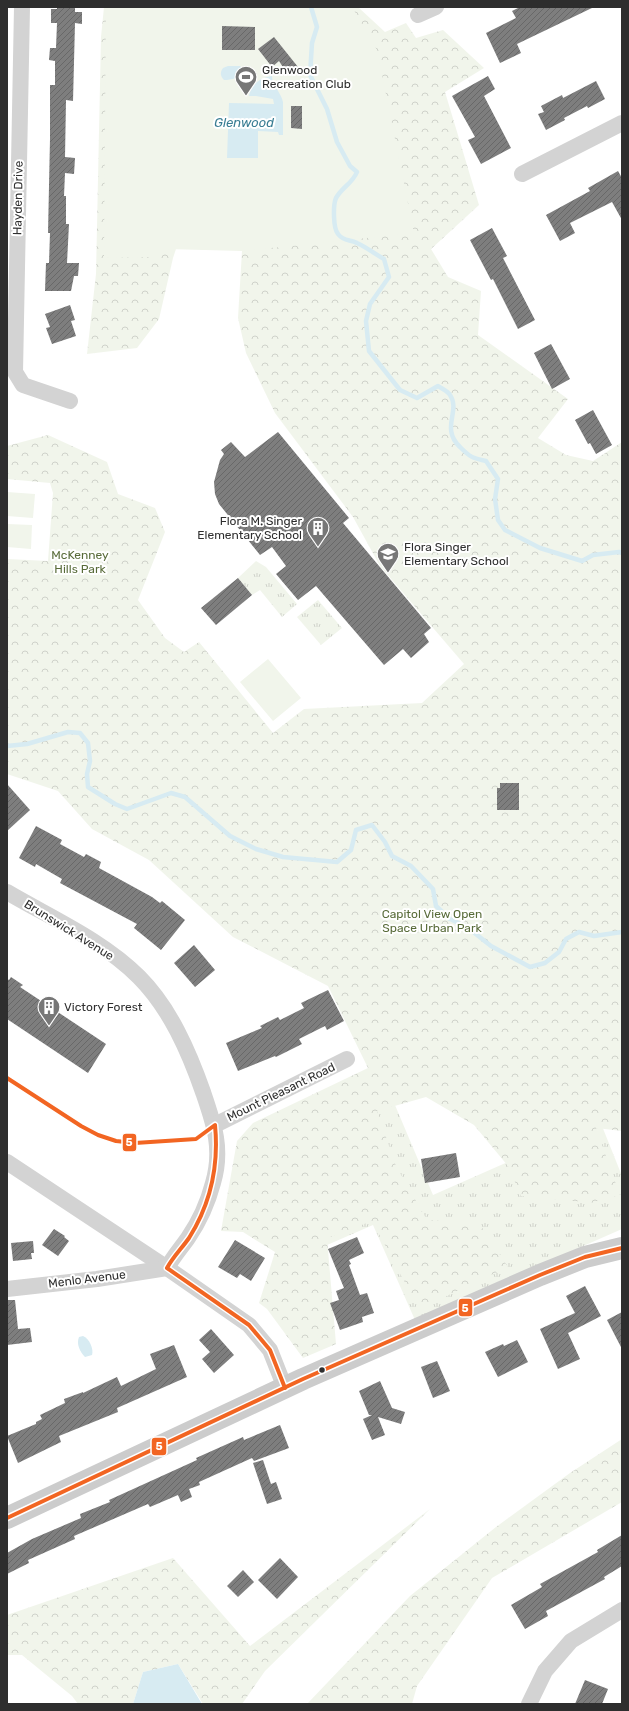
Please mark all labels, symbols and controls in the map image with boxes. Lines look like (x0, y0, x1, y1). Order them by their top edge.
place label: Glenwood Recreation Club (262, 63, 351, 91)
sports icon: Glenwood Recreation Club (233, 64, 259, 97)
water label: Glenwood (214, 115, 274, 130)
street label: Hayden Drive (10, 160, 26, 235)
place label: Flora M. Singer Elementary School (197, 514, 302, 542)
building icon: Flora M. Singer Elementary School (305, 515, 331, 548)
place label: Flora Singer Elementary School (404, 540, 509, 568)
school or university icon: Flora Singer Elementary School (375, 541, 401, 574)
park label: McKenney Hills Park (51, 548, 109, 576)
street label: Brunswick Avenue (22, 897, 117, 963)
park label: Capitol View Open Space Urban Park (382, 907, 483, 935)
building icon: Victory Forest (36, 994, 62, 1027)
place label: Victory Forest (64, 1000, 143, 1014)
street label: Mount Pleasant Road (225, 1060, 337, 1124)
line badge: 5 (122, 1133, 137, 1152)
text: 5 (125, 1136, 133, 1149)
street label: Menlo Avenue (47, 1267, 127, 1291)
line badge: 5 (458, 1298, 473, 1317)
text: 5 (461, 1302, 469, 1315)
unlabelled marker (317, 1365, 327, 1375)
line badge: 5 (151, 1437, 167, 1456)
text: 5 (155, 1440, 163, 1453)

